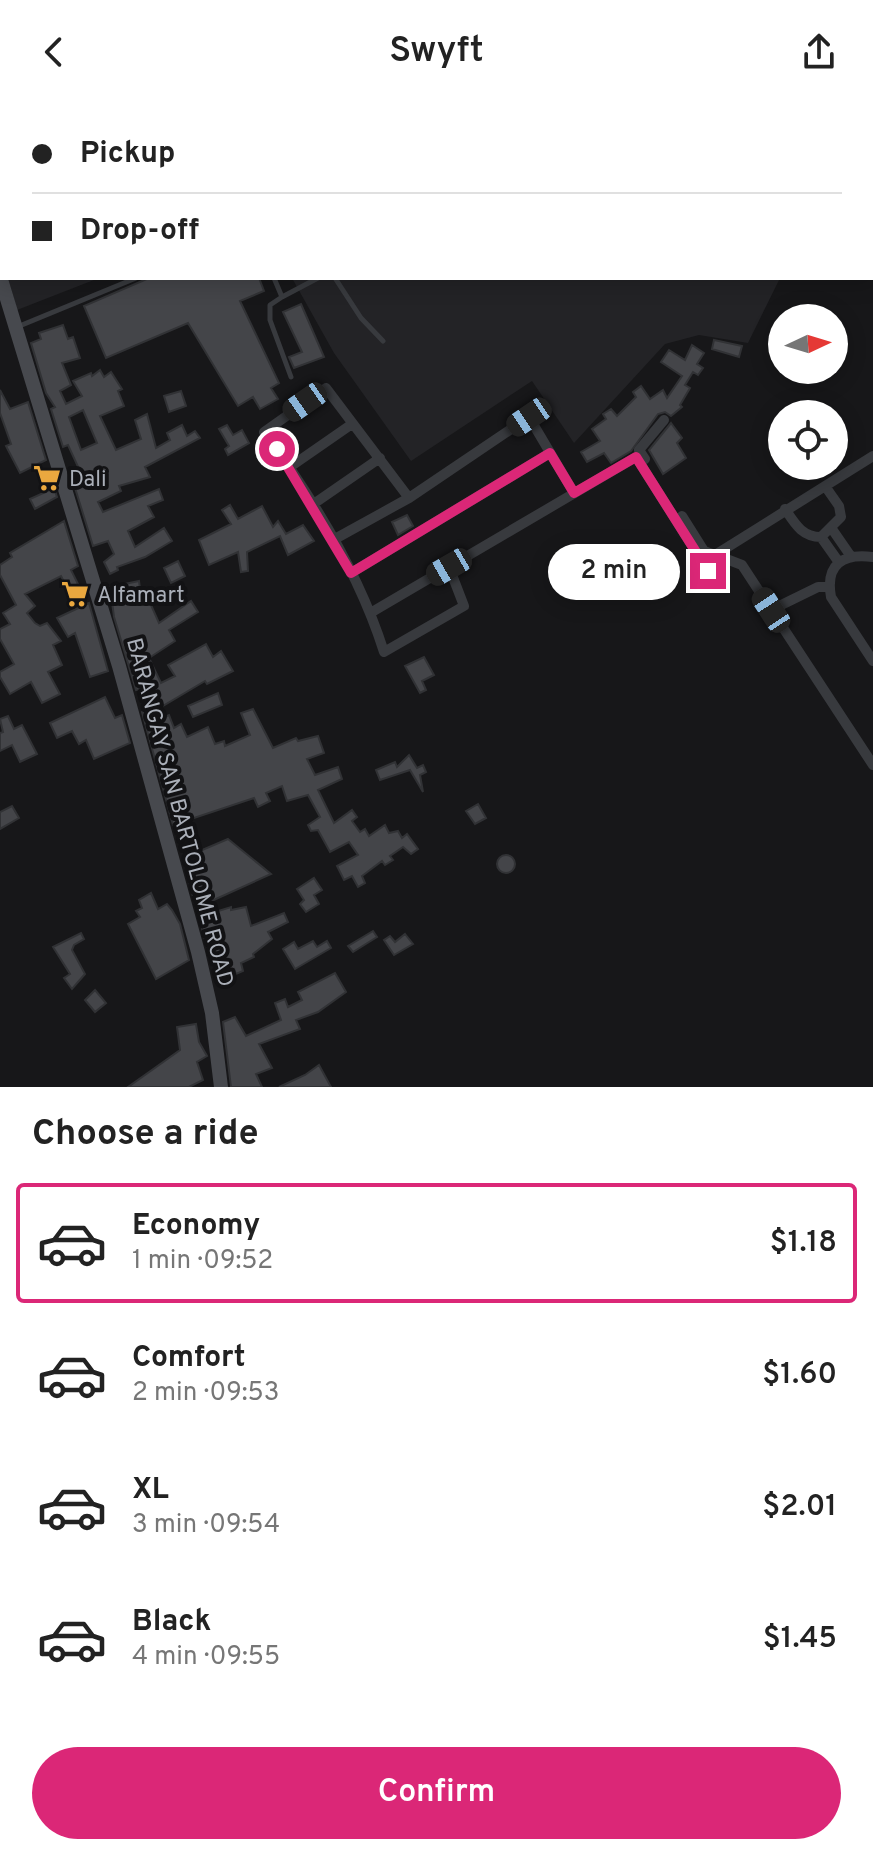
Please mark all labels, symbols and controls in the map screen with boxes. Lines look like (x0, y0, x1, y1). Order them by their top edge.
text: Swyft (389, 29, 484, 75)
icon: back (32, 30, 76, 74)
icon: share (797, 30, 841, 74)
text: Pickup (80, 136, 175, 173)
text: Drop-off (80, 213, 199, 250)
north arrow (768, 304, 848, 384)
map controls (768, 304, 848, 480)
car (278, 378, 332, 426)
car (502, 394, 556, 440)
button: locate (768, 400, 848, 480)
route start (259, 431, 295, 467)
supermarket icon: Dali (32, 463, 62, 493)
place label: Dali (69, 467, 107, 494)
callout: 2 min (548, 543, 680, 599)
car (422, 545, 476, 589)
route end (690, 553, 726, 589)
text: 2 min (580, 555, 648, 588)
supermarket icon: Alfamart (60, 579, 90, 609)
place label: Alfamart (97, 583, 185, 610)
car (748, 583, 794, 637)
street label: BARANGAY SAN BARTOLOME ROAD (119, 635, 238, 990)
text: Choose a ride (32, 1112, 258, 1158)
icon: car (36, 1207, 108, 1279)
text: Economy (132, 1208, 260, 1245)
text: $1.18 (770, 1225, 837, 1262)
text: 1 min · 09:52 (132, 1245, 273, 1278)
icon: car (36, 1339, 108, 1411)
text: Comfort (132, 1340, 245, 1377)
text: $1.60 (762, 1357, 837, 1394)
text: 2 min · 09:53 (132, 1377, 279, 1410)
icon: car (36, 1471, 108, 1543)
text: XL (132, 1472, 169, 1509)
text: $2.01 (762, 1489, 837, 1526)
text: 3 min · 09:54 (132, 1509, 280, 1542)
icon: car (36, 1603, 108, 1675)
text: Black (132, 1604, 211, 1641)
text: $1.45 (763, 1621, 837, 1658)
text: 4 min · 09:55 (132, 1641, 280, 1674)
button: Confirm (32, 1747, 841, 1839)

